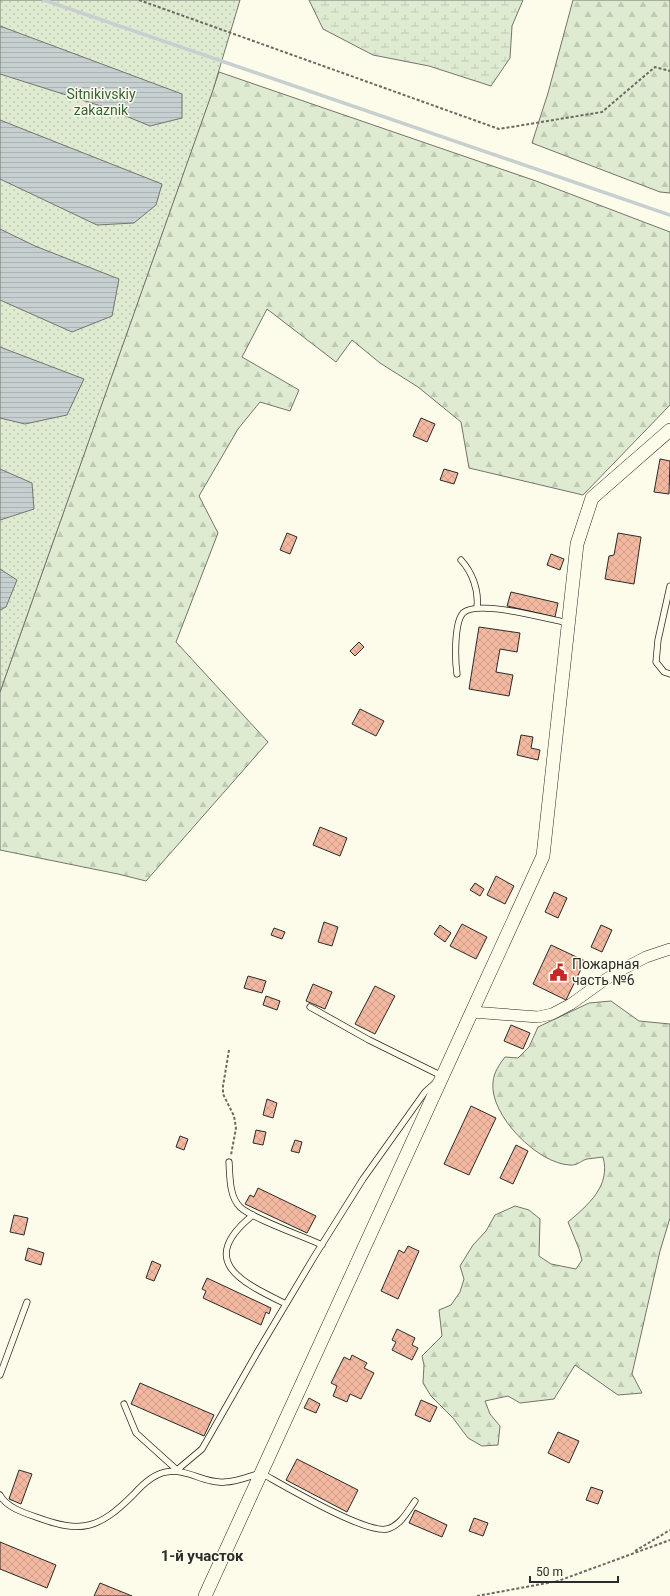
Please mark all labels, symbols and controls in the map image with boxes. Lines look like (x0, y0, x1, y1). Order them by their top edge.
park label: Sitnikivskiy zakaznik (66, 86, 136, 118)
place label: Пожарная часть №6 (572, 956, 639, 988)
public building icon: Пожарная часть №6 (549, 962, 569, 982)
district label: 1-й участок (161, 1547, 244, 1565)
scale bar (530, 1558, 618, 1584)
text: 50 m (536, 1565, 563, 1579)

